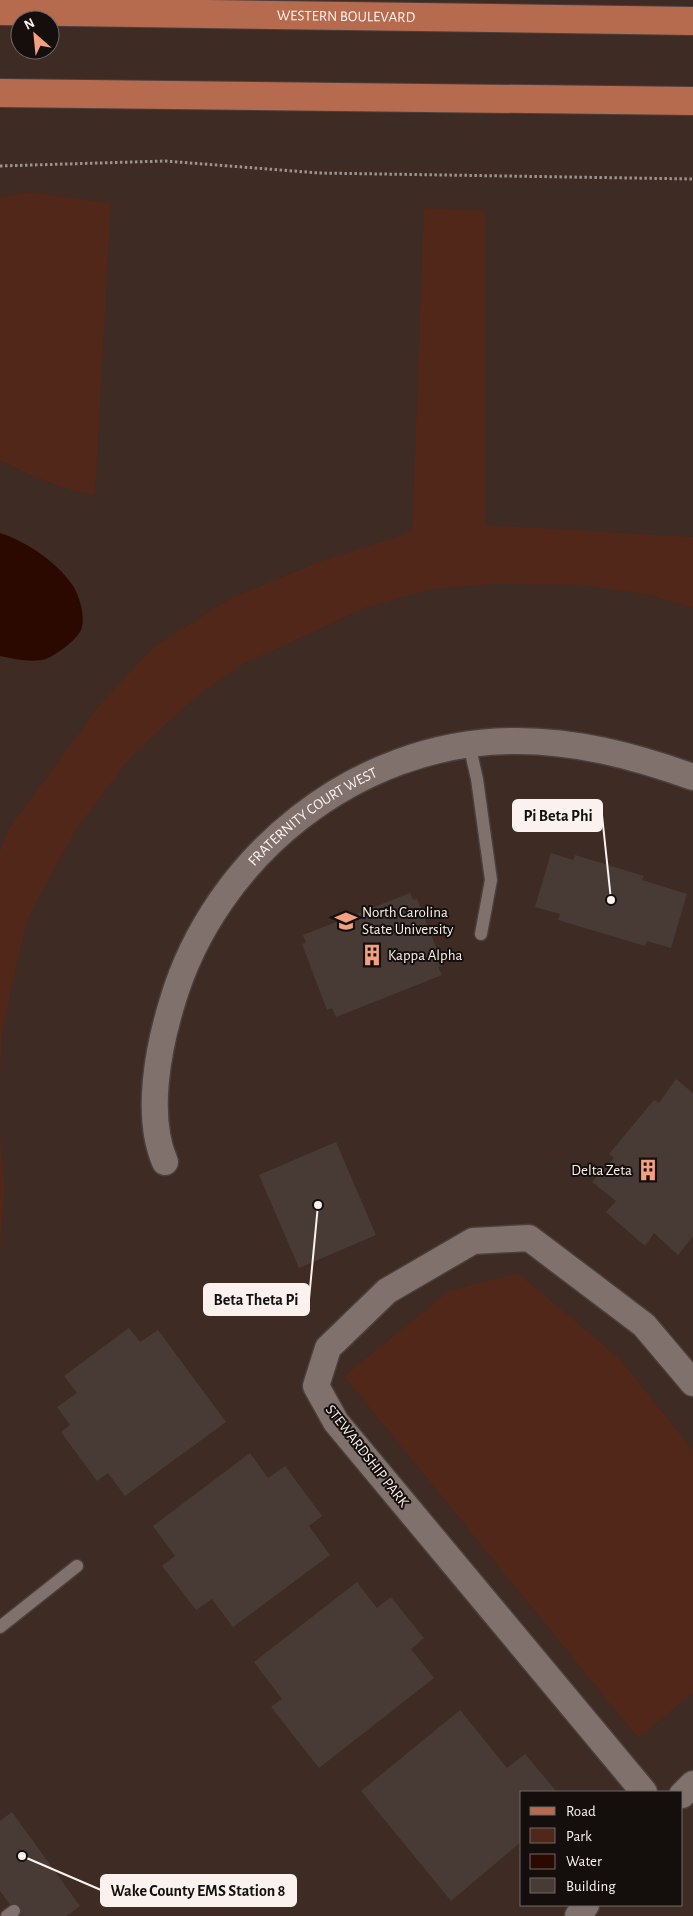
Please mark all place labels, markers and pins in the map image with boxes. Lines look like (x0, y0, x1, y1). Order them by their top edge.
callout: Pi Beta Phi (513, 800, 602, 831)
place label: North Carolina State University (362, 905, 454, 937)
school or university icon: North Carolina State University (333, 908, 359, 934)
building icon: Kappa Alpha (359, 942, 385, 968)
place label: Kappa Alpha (388, 948, 462, 963)
building icon: Delta Zeta (635, 1157, 661, 1183)
place label: Delta Zeta (571, 1163, 632, 1178)
callout: Beta Theta Pi (204, 1284, 309, 1315)
callout: Wake County EMS Station 8 (101, 1875, 296, 1906)

